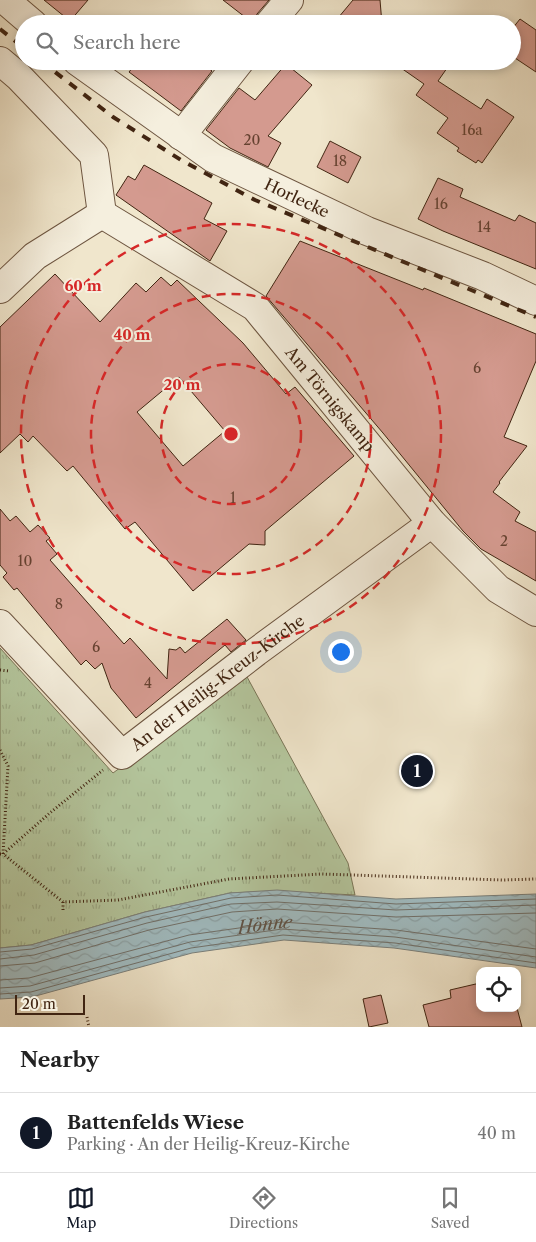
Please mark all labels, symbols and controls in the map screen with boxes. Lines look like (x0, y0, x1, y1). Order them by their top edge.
search box (15, 15, 521, 70)
icon: search (33, 29, 61, 57)
text: Search here (73, 31, 181, 54)
house number: 16a (461, 121, 483, 139)
house number: 20 (244, 131, 261, 149)
house number: 18 (333, 152, 347, 170)
street label: Horlecke (261, 174, 333, 222)
house number: 16 (434, 195, 448, 213)
house number: 14 (477, 218, 491, 236)
text: 60 m (64, 276, 102, 295)
text: 40 m (113, 325, 151, 344)
street label: Am Törnigskamp (281, 342, 379, 456)
house number: 6 (473, 359, 481, 377)
text: 20 m (163, 375, 201, 394)
centre of rings (222, 425, 240, 443)
house number: 1 (230, 489, 236, 507)
house number: 2 (500, 532, 508, 550)
house number: 10 (18, 552, 32, 570)
house number: 8 (55, 595, 63, 613)
street label: An der Heilig-Kreuz-Kirche (126, 610, 308, 755)
house number: 6 (92, 638, 100, 656)
your location (328, 639, 354, 665)
house number: 4 (144, 674, 152, 692)
pin: 1 (401, 752, 433, 790)
water label: Hönne (234, 911, 294, 939)
map controls (476, 967, 521, 1012)
button: locate (476, 967, 521, 1012)
scale bar (15, 992, 85, 1015)
text: 20 m (22, 995, 56, 1013)
text: Nearby (20, 1047, 99, 1072)
text: Battenfelds Wiese (67, 1111, 244, 1134)
text: 1 (32, 1123, 40, 1143)
text: 40 m (477, 1123, 516, 1143)
text: Parking · An der Heilig-Kreuz-Kirche (67, 1134, 350, 1154)
tab: Map (66, 1184, 96, 1232)
tab: Directions (229, 1184, 298, 1232)
tab: Saved (431, 1184, 470, 1232)

